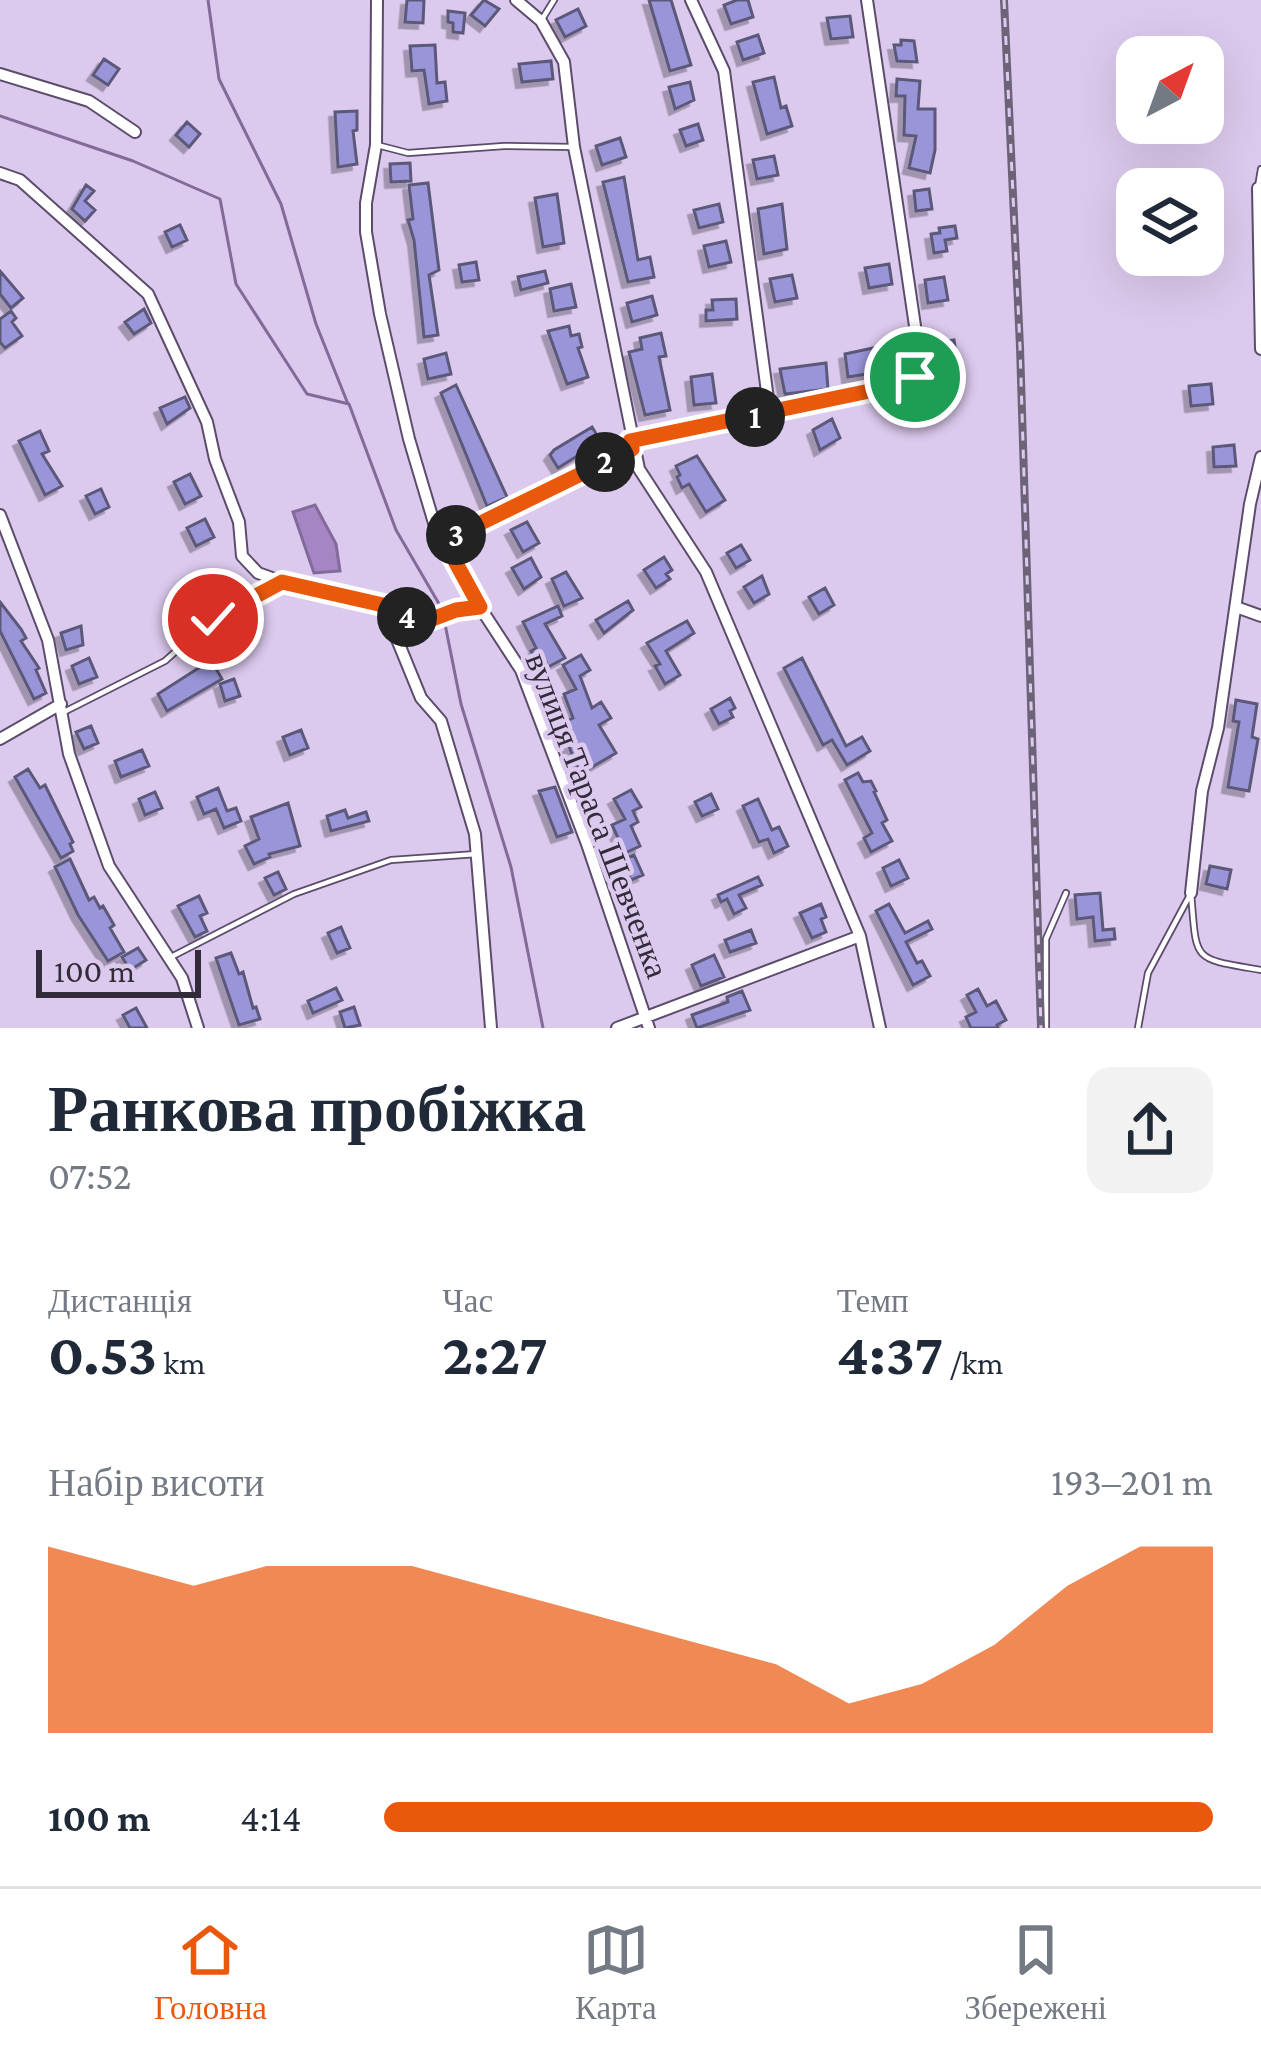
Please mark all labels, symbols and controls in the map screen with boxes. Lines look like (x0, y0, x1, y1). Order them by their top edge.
north arrow (1116, 36, 1224, 144)
map controls (1116, 36, 1224, 276)
button: layers (1116, 168, 1224, 276)
pin (864, 326, 966, 428)
icon: arrive (882, 344, 948, 410)
pin: 1 (725, 387, 785, 447)
text: 1 (749, 398, 761, 435)
pin: 2 (575, 432, 635, 492)
text: 2 (597, 443, 613, 480)
pin: 3 (426, 505, 486, 565)
text: 3 (448, 516, 464, 553)
pin (162, 568, 264, 670)
icon: check (180, 586, 246, 652)
pin: 4 (377, 587, 437, 647)
text: 4 (398, 598, 416, 635)
street label: вулиця Тараса Шевченка (518, 647, 677, 983)
scale bar (36, 944, 201, 997)
text: 100 m (54, 952, 135, 989)
button: share (1087, 1067, 1213, 1193)
text: Ранкова пробіжка (48, 1072, 586, 1145)
text: 07:52 (48, 1154, 131, 1197)
text: Дистанція (48, 1282, 192, 1319)
text: Час (442, 1282, 493, 1319)
text: Темп (837, 1282, 909, 1319)
text: 0.53 (48, 1320, 157, 1387)
text: 2:27 (442, 1320, 548, 1387)
text: 4:37 (837, 1320, 943, 1387)
text: km (157, 1344, 205, 1381)
text: /km (943, 1344, 1003, 1381)
text: 193–201 m (1051, 1460, 1213, 1503)
text: Набір висоти (48, 1461, 264, 1504)
text: 100 m (48, 1796, 151, 1839)
text: 4:14 (240, 1796, 302, 1839)
tab: Головна (154, 1917, 267, 2027)
tab: Карта (575, 1917, 657, 2027)
tab: Збережені (965, 1917, 1107, 2027)

